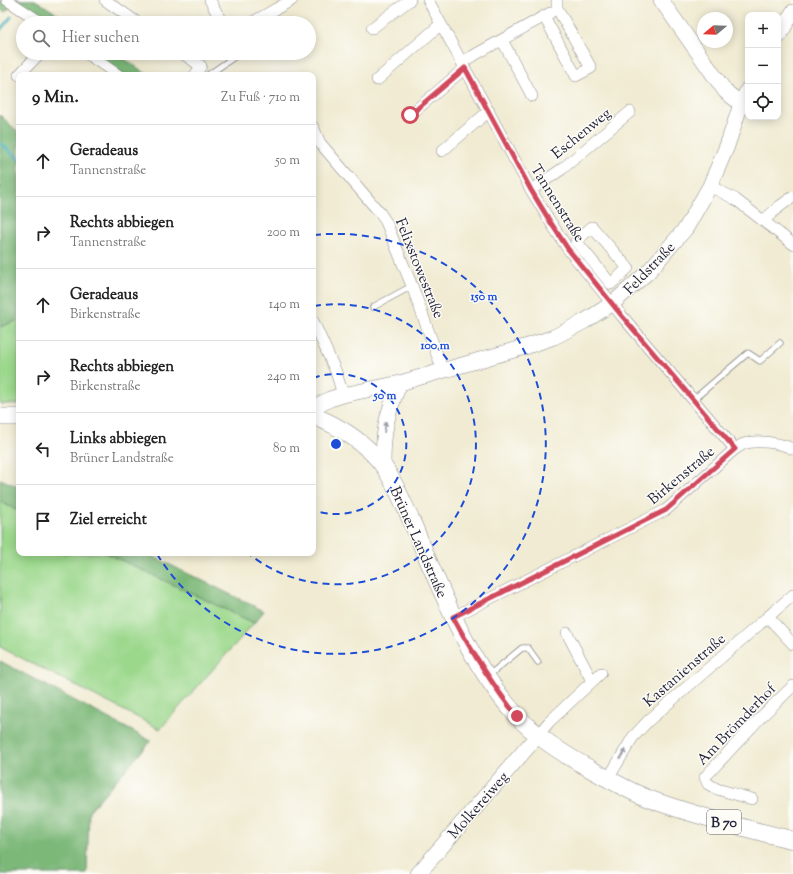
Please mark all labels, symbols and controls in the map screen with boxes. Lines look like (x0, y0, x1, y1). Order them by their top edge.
north arrow (697, 12, 733, 48)
map controls (745, 12, 781, 120)
button: + (745, 12, 781, 48)
search box (16, 16, 316, 60)
icon: search (30, 27, 52, 49)
text: Hier suchen (62, 28, 140, 49)
button: − (745, 48, 781, 84)
button: locate (745, 84, 781, 120)
text: 9 Min. (32, 86, 79, 110)
text: Zu Fuß · 710 m (221, 89, 300, 107)
street label: Eschenweg (548, 104, 616, 165)
route start (401, 106, 419, 124)
text: Geradeaus (70, 141, 138, 162)
icon: ahead (32, 150, 54, 172)
text: 50 m (275, 152, 300, 170)
street label: Tannenstraße (524, 161, 589, 247)
text: Tannenstraße (70, 162, 146, 180)
text: Rechts abbiegen (70, 213, 174, 234)
street label: Felixstowestraße (389, 215, 448, 322)
icon: right (32, 222, 54, 244)
text: 200 m (267, 224, 300, 242)
text: Tannenstraße (70, 234, 146, 252)
street label: Feldstraße (620, 238, 681, 300)
text: Geradeaus (70, 285, 138, 306)
text: 150 m (469, 288, 498, 306)
icon: ahead (32, 294, 54, 316)
text: 140 m (269, 296, 300, 314)
text: Birkenstraße (70, 306, 141, 324)
text: 100 m (419, 337, 450, 355)
text: Rechts abbiegen (70, 357, 174, 378)
icon: right (32, 366, 54, 388)
text: 240 m (267, 368, 300, 386)
text: Birkenstraße (70, 378, 141, 396)
text: 50 m (373, 387, 397, 405)
one-way arrow (382, 421, 388, 433)
text: Links abbiegen (70, 429, 167, 450)
centre of rings (329, 437, 343, 451)
icon: left (32, 438, 54, 460)
text: 80 m (273, 440, 300, 458)
street label: Birkenstraße (644, 442, 720, 510)
text: Brüner Landstraße (70, 450, 174, 468)
street label: Brüner Landstraße (384, 484, 452, 602)
icon: arrive (32, 510, 54, 532)
text: Ziel erreicht (70, 510, 147, 531)
street label: Kastanienstraße (639, 629, 731, 713)
street label: Am Brömderhof (693, 679, 782, 771)
route end (508, 707, 526, 725)
one-way arrow (620, 748, 627, 760)
street label: Molkereiweg (444, 768, 514, 844)
road number: B 70 (707, 810, 741, 834)

